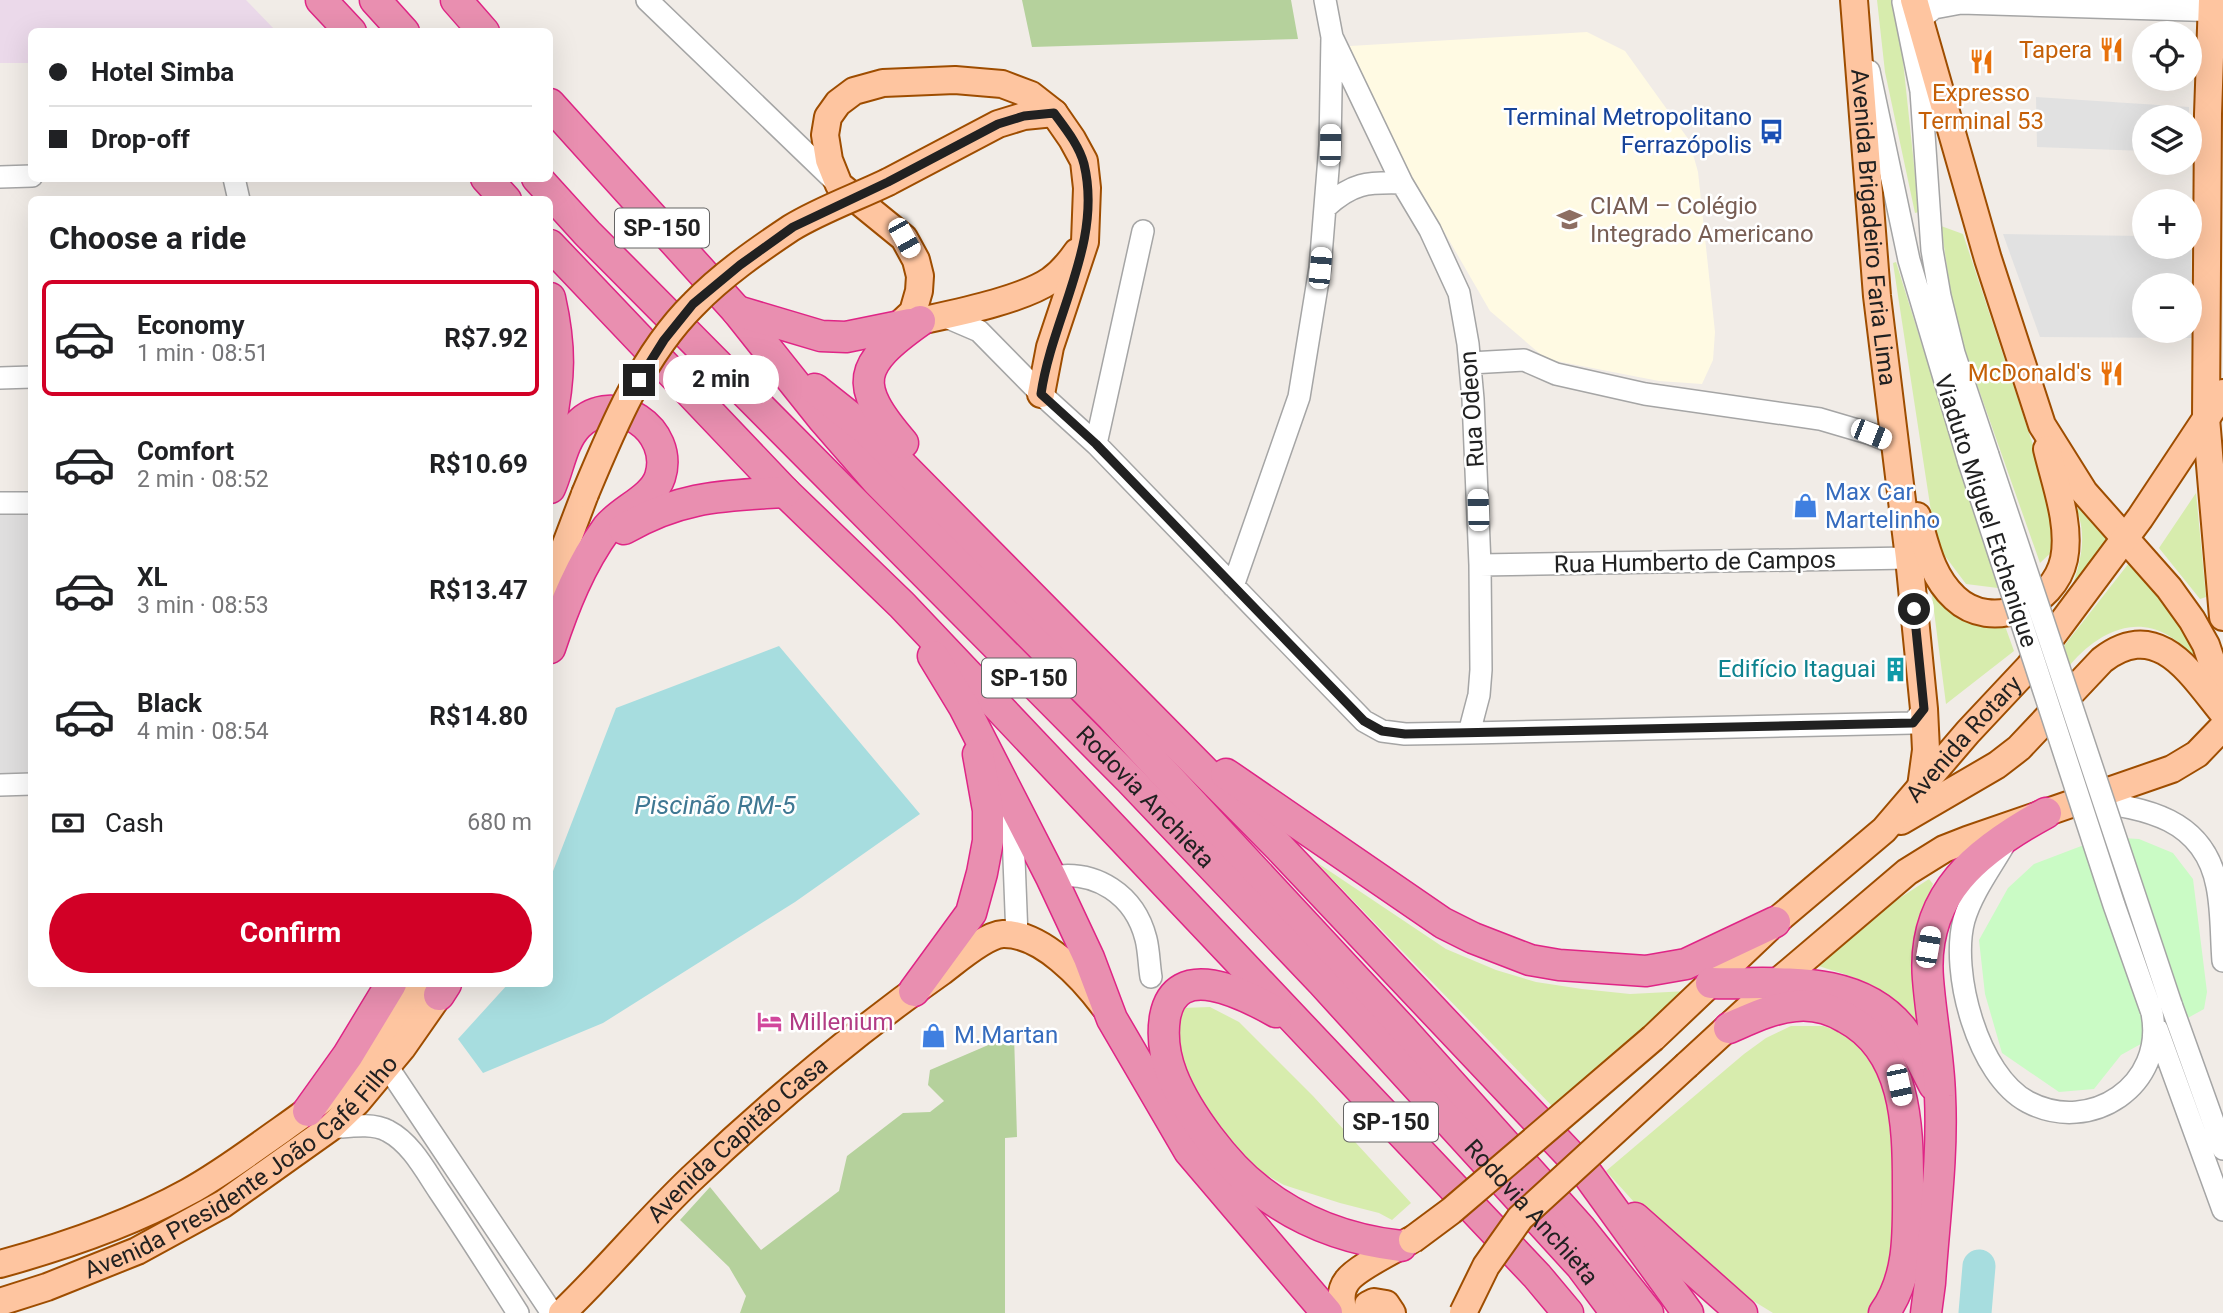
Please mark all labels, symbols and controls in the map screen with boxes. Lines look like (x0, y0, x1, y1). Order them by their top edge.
map controls (2132, 21, 2202, 343)
button: locate (2132, 21, 2202, 91)
place label: Tapera (2019, 36, 2092, 64)
restaurant icon: Tapera (2098, 36, 2126, 64)
restaurant icon: Expresso Terminal 53 (1967, 48, 1995, 76)
text: Hotel Simba (91, 57, 234, 87)
street label: Avenida Brigadeiro Faria Lima (1845, 68, 1902, 387)
place label: Expresso Terminal 53 (1918, 79, 2044, 135)
place label: Terminal Metropolitano Ferrazópolis (1503, 103, 1752, 159)
button: layers (2132, 105, 2202, 175)
bus stop icon: Terminal Metropolitano Ferrazópolis (1758, 117, 1786, 145)
text: Drop-off (91, 124, 190, 154)
car (1320, 124, 1341, 166)
button: + (2132, 189, 2202, 259)
place label: CIAM – Colégio Integrado Americano (1590, 192, 1814, 248)
school or university icon: CIAM – Colégio Integrado Americano (1556, 206, 1584, 234)
road number: SP-150 (615, 208, 709, 247)
car (885, 215, 924, 261)
text: Choose a ride (49, 219, 246, 257)
car (1308, 246, 1333, 290)
button: − (2132, 273, 2202, 343)
icon: car (53, 307, 116, 370)
text: Economy (137, 310, 244, 340)
text: R$7.92 (444, 323, 528, 353)
text: 1 min · 08:51 (137, 340, 269, 367)
street label: Rua Odeon (1454, 350, 1490, 468)
callout: 2 min (664, 356, 779, 404)
place label: McDonald's (1968, 359, 2092, 387)
restaurant icon: McDonald's (2098, 359, 2126, 387)
route end (623, 364, 655, 396)
text: 2 min (692, 366, 750, 393)
street label: Viaduto Miguel Etchenique (1929, 371, 2043, 651)
car (1848, 416, 1895, 452)
icon: car (53, 433, 116, 496)
text: Comfort (137, 436, 234, 466)
text: R$10.69 (429, 449, 528, 479)
text: 2 min · 08:52 (137, 466, 269, 493)
place label: Max Car Martelinho (1825, 478, 1940, 534)
car (1467, 489, 1490, 531)
shop icon: Max Car Martelinho (1791, 492, 1819, 520)
street label: Rua Humberto de Campos (1554, 546, 1836, 578)
icon: car (53, 559, 116, 622)
text: XL (137, 562, 168, 592)
text: R$13.47 (429, 575, 528, 605)
text: 3 min · 08:53 (137, 592, 269, 619)
route start (1898, 593, 1930, 625)
place label: Edifício Itaguai (1718, 655, 1876, 683)
building icon: Edifício Itaguai (1882, 655, 1910, 683)
road number: SP-150 (982, 658, 1076, 698)
street label: Avenida Rotary (1900, 669, 2028, 808)
icon: car (53, 685, 116, 748)
text: Black (137, 688, 202, 718)
text: R$14.80 (429, 701, 528, 731)
text: 4 min · 08:54 (137, 718, 269, 745)
street label: Rodovia Anchieta (1071, 720, 1220, 874)
water label: Piscinão RM-5 (634, 790, 797, 820)
icon: cash (49, 804, 87, 842)
text: Cash (105, 808, 164, 838)
text: 680 m (467, 809, 532, 836)
button: Confirm (49, 893, 532, 973)
car (1915, 924, 1942, 970)
hotel icon: Millenium (755, 1008, 783, 1036)
place label: Millenium (789, 1008, 894, 1036)
shop icon: M.Martan (920, 1021, 948, 1049)
place label: M.Martan (954, 1021, 1058, 1049)
street label: Avenida Presidente João Café Filho (80, 1050, 404, 1285)
street label: Avenida Capitão Casa (642, 1050, 833, 1228)
car (1885, 1062, 1914, 1108)
road number: SP-150 (1344, 1102, 1438, 1142)
street label: Rodovia Anchieta (1459, 1134, 1604, 1290)

